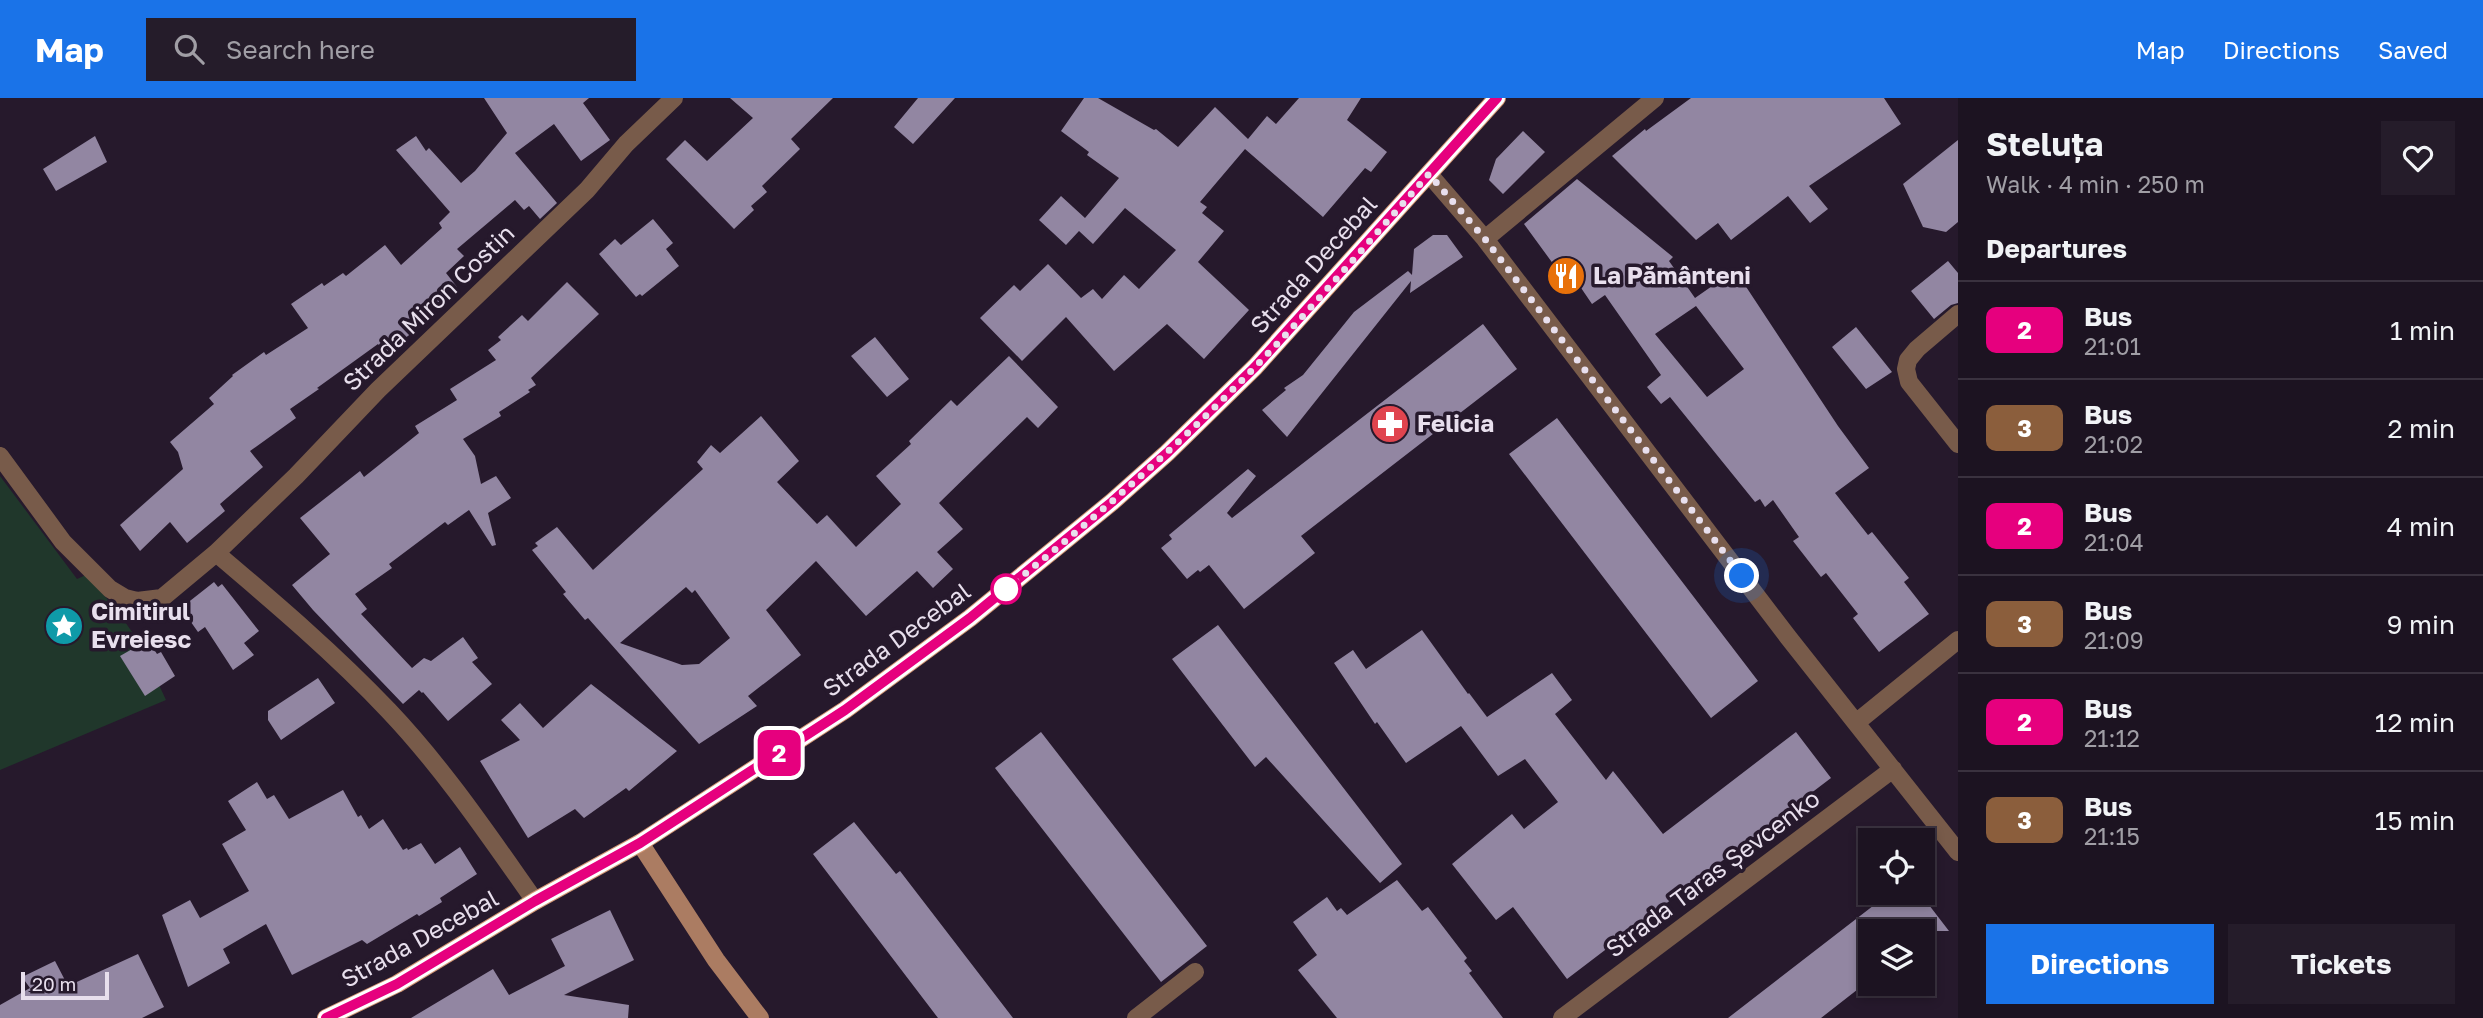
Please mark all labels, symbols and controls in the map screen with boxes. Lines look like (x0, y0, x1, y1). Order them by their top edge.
search box (146, 18, 636, 81)
text: Map (35, 30, 104, 69)
icon: search (170, 30, 208, 68)
text: Search here (226, 34, 375, 65)
text: Map (2136, 35, 2185, 64)
text: Directions (2223, 35, 2340, 64)
text: Saved (2378, 35, 2448, 64)
button: heart (2381, 121, 2455, 195)
text: Steluța (1986, 124, 2103, 163)
text: Walk · 4 min · 250 m (1986, 170, 2205, 198)
street label: Strada Decebal (1243, 189, 1382, 339)
street label: Strada Miron Costin (336, 218, 520, 396)
text: Departures (1986, 233, 2127, 264)
restaurant icon: La Pământeni (1545, 255, 1587, 297)
place label: La Pământeni (1593, 260, 1751, 289)
text: Bus (2084, 301, 2132, 332)
text: 2 (2017, 315, 2032, 344)
text: 1 min (2390, 315, 2455, 346)
text: 21:01 (2084, 332, 2141, 360)
text: Bus (2084, 399, 2132, 430)
pharmacy icon: Felicia (1369, 403, 1411, 445)
place label: Felicia (1417, 408, 1494, 437)
text: 3 (2017, 413, 2032, 442)
text: 2 min (2387, 413, 2455, 444)
text: 21:02 (2084, 430, 2143, 458)
text: Bus (2084, 497, 2132, 528)
text: 2 (2017, 511, 2032, 540)
text: 4 min (2387, 511, 2455, 542)
text: 21:04 (2084, 528, 2144, 556)
your location (1724, 558, 1759, 593)
unlabelled marker (991, 574, 1021, 604)
street label: Strada Decebal (817, 576, 976, 702)
text: Bus (2084, 595, 2132, 626)
place label: Cimitirul Evreiesc (91, 596, 191, 653)
place icon: Cimitirul Evreiesc (43, 605, 85, 647)
text: 3 (2017, 609, 2032, 638)
text: 9 min (2387, 609, 2455, 640)
text: 21:09 (2084, 626, 2144, 654)
text: Bus (2084, 693, 2132, 724)
text: 2 (2017, 707, 2032, 736)
text: 12 min (2375, 707, 2455, 738)
text: 21:12 (2084, 724, 2140, 752)
line badge: 2 (756, 730, 802, 776)
text: 2 (772, 738, 786, 767)
street label: Strada Taras Șevcenko (1599, 783, 1825, 963)
text: Bus (2084, 791, 2132, 822)
text: 3 (2017, 805, 2032, 834)
text: 15 min (2375, 805, 2455, 836)
text: 21:15 (2084, 822, 2140, 850)
map controls (1858, 828, 1935, 996)
button: locate (1858, 828, 1935, 905)
street label: Strada Decebal (336, 883, 503, 993)
button: layers (1858, 919, 1935, 996)
button: Directions (1986, 924, 2214, 1004)
button: Tickets (2228, 924, 2455, 1004)
scale bar (21, 969, 108, 1001)
text: 20 m (32, 972, 76, 995)

